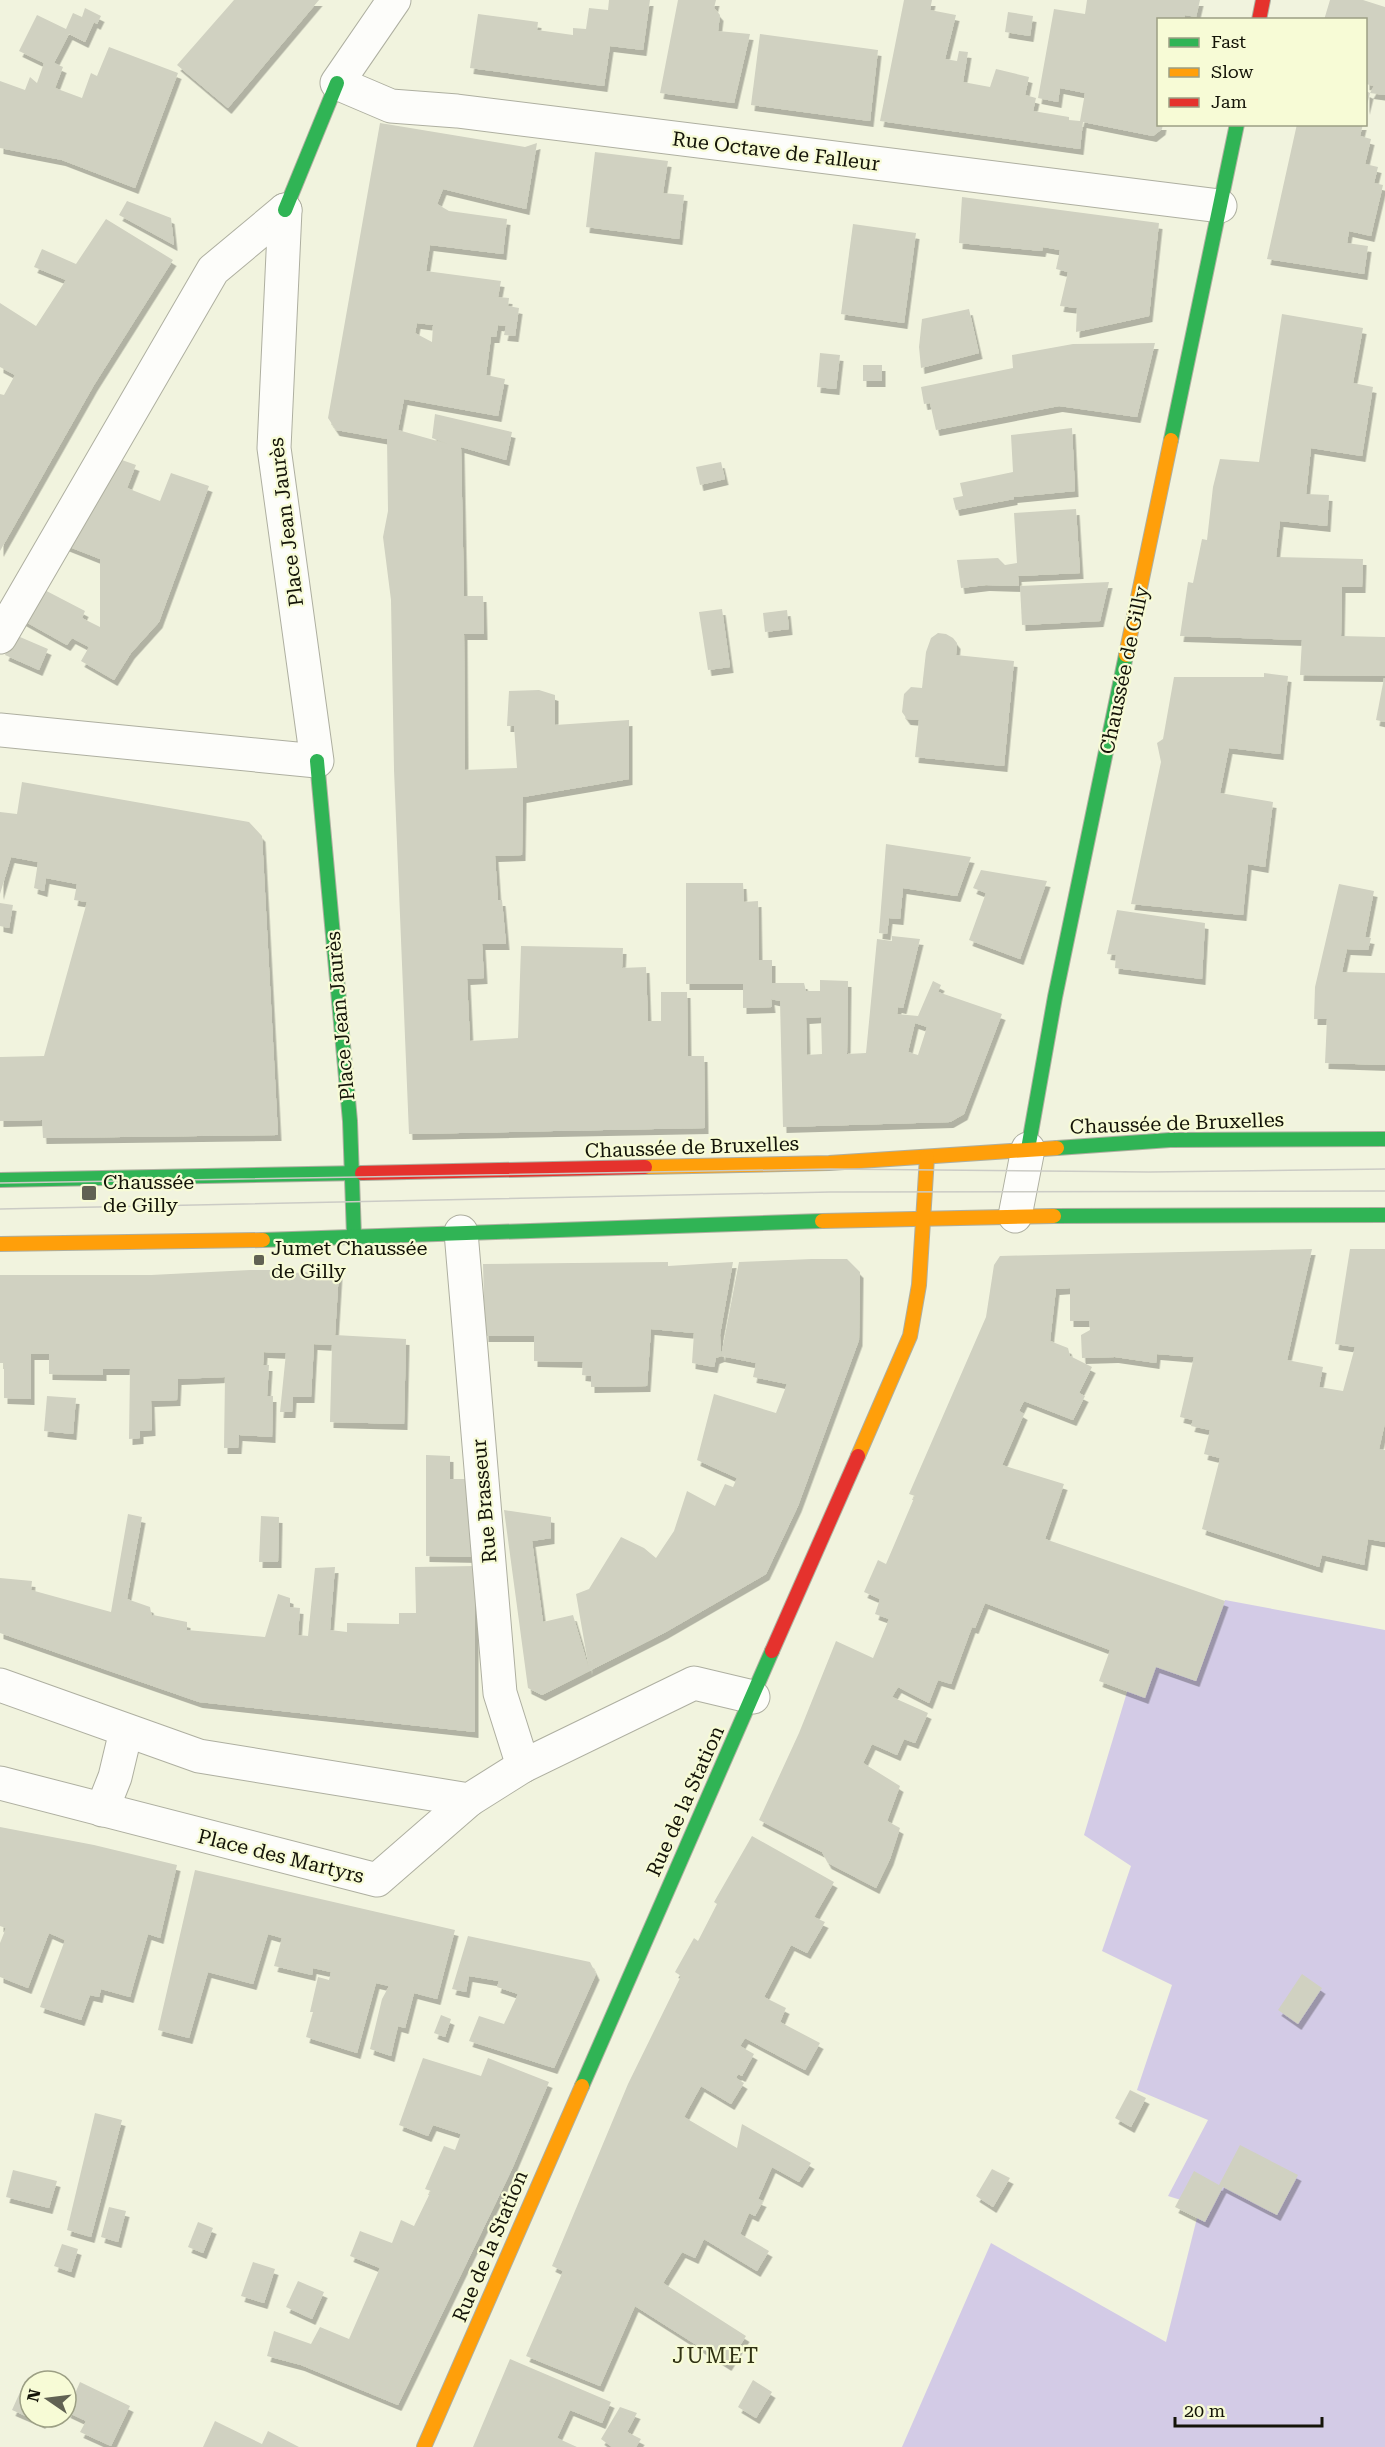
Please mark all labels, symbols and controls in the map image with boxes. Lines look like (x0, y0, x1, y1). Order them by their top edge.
legend (1157, 18, 1367, 126)
text: Fast (1211, 31, 1246, 52)
text: Slow (1211, 61, 1253, 82)
text: Jam (1211, 91, 1247, 112)
street label: Rue Octave de Falleur (671, 126, 881, 176)
street label: Place Jean Jaurès (264, 436, 308, 608)
street label: Chaussée de Gilly (1094, 584, 1154, 756)
street label: Place Jean Jaurès (321, 930, 359, 1102)
street label: Chaussée de Bruxelles (1069, 1107, 1285, 1139)
street label: Chaussée de Bruxelles (584, 1131, 800, 1163)
place label: Chaussée de Gilly (103, 1170, 194, 1217)
marker: Chaussée de Gilly (80, 1184, 98, 1202)
place label: Jumet Chaussée de Gilly (271, 1236, 428, 1283)
marker: Jumet Chaussée de Gilly (252, 1253, 266, 1267)
street label: Rue Brasseur (467, 1438, 501, 1564)
street label: Rue de la Station (641, 1722, 729, 1880)
street label: Place des Martyrs (195, 1824, 367, 1888)
street label: Rue de la Station (447, 2167, 533, 2325)
district label: JUMET (672, 2343, 760, 2368)
north arrow (18, 2369, 78, 2429)
text: N (23, 2387, 45, 2404)
scale bar (1175, 2390, 1322, 2428)
text: 20 m (1184, 2400, 1225, 2421)

